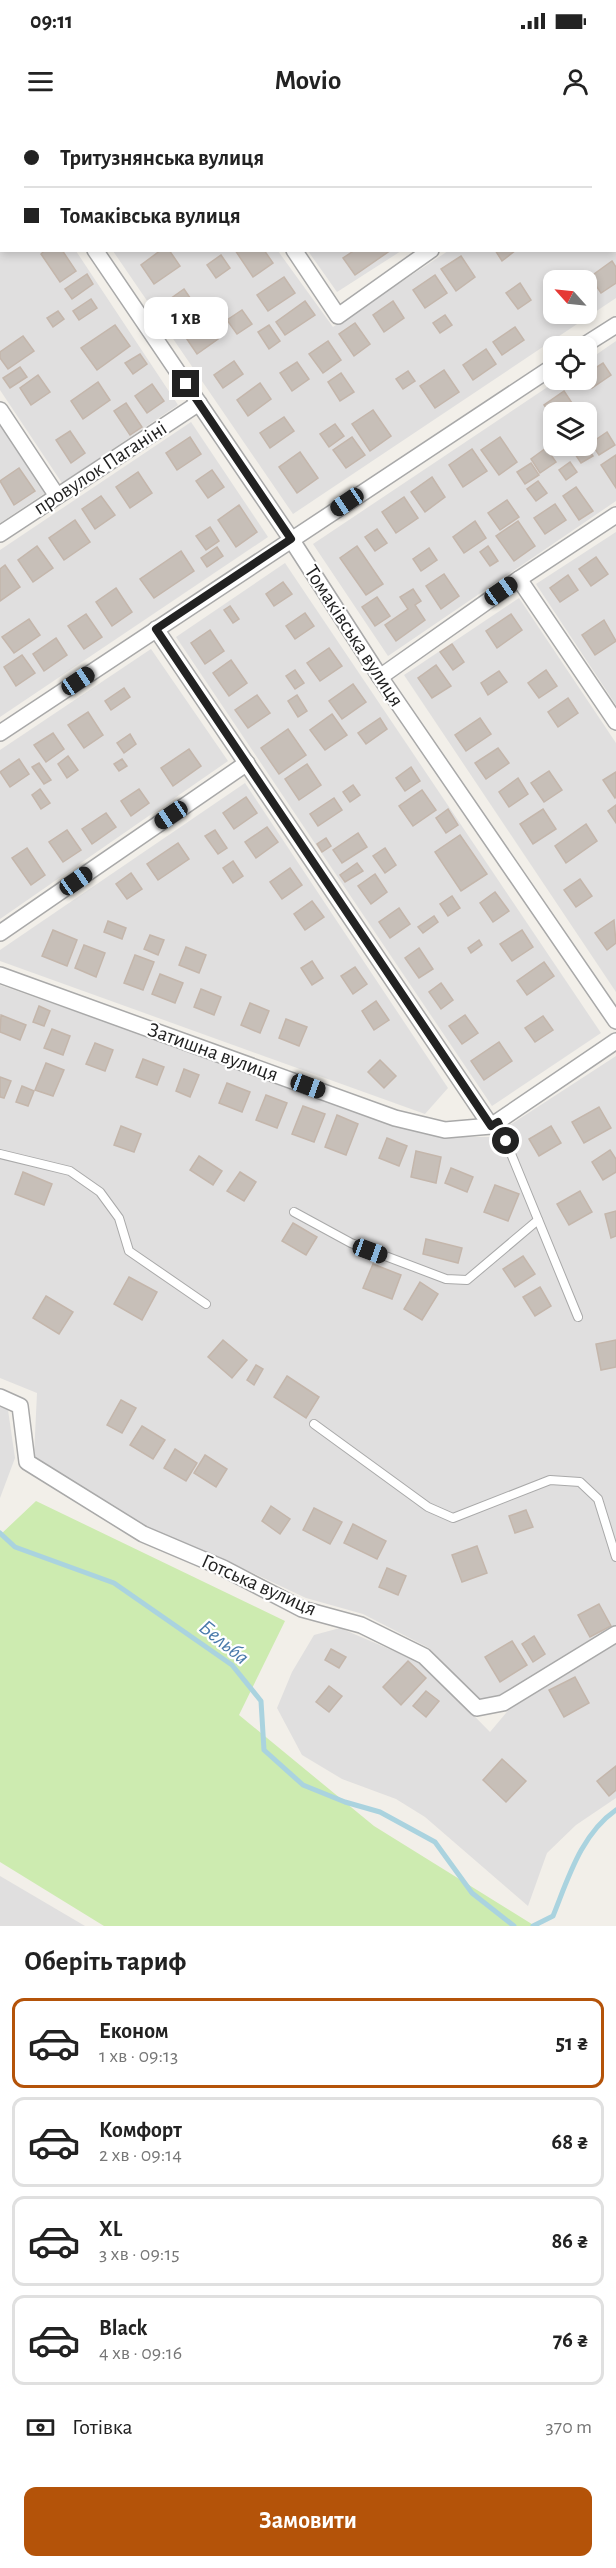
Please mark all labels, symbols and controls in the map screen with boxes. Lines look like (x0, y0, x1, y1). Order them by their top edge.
text: 09:11 (30, 10, 73, 32)
icon: menu (24, 65, 57, 98)
icon: person (559, 65, 592, 98)
text: Movio (275, 67, 341, 94)
text: Тритузнянська вулиця (60, 147, 264, 169)
text: Томаківська вулиця (60, 205, 241, 227)
north arrow (543, 270, 597, 324)
map controls (543, 270, 597, 456)
callout: 1 хв (144, 297, 228, 339)
text: 1 хв (171, 308, 201, 328)
button: locate (543, 336, 597, 390)
route end (172, 370, 199, 397)
button: layers (543, 402, 597, 456)
street label: провулок Паганіні (30, 417, 170, 519)
car (327, 484, 367, 520)
street label: Томаківська вулиця (301, 561, 407, 711)
car (481, 573, 521, 609)
car (58, 663, 98, 699)
car (151, 797, 191, 833)
car (56, 863, 96, 899)
street label: Затишна вулиця (145, 1019, 281, 1085)
car (288, 1071, 328, 1101)
route start (492, 1127, 519, 1154)
car (350, 1236, 390, 1266)
street label: Готська вулиця (198, 1550, 320, 1620)
water label: Бельба (195, 1615, 253, 1669)
text: Оберіть тариф (24, 1948, 186, 1975)
icon: car (27, 2016, 81, 2070)
text: Економ (99, 2020, 169, 2042)
text: 51 ₴ (556, 2032, 589, 2054)
text: 1 хв · 09:13 (99, 2046, 178, 2066)
icon: car (27, 2115, 81, 2169)
text: Комфорт (99, 2119, 182, 2141)
text: 68 ₴ (552, 2131, 589, 2153)
text: 2 хв · 09:14 (99, 2145, 182, 2165)
icon: car (27, 2214, 81, 2268)
text: XL (99, 2218, 122, 2240)
text: 86 ₴ (552, 2230, 589, 2252)
text: 3 хв · 09:15 (99, 2244, 180, 2264)
icon: car (27, 2313, 81, 2367)
text: Black (99, 2317, 147, 2339)
text: 76 ₴ (553, 2329, 589, 2351)
text: 4 хв · 09:16 (99, 2343, 182, 2363)
icon: cash (24, 2411, 57, 2444)
text: Готівка (72, 2416, 133, 2438)
text: 370 m (546, 2417, 592, 2437)
button: Замовити (24, 2487, 592, 2556)

